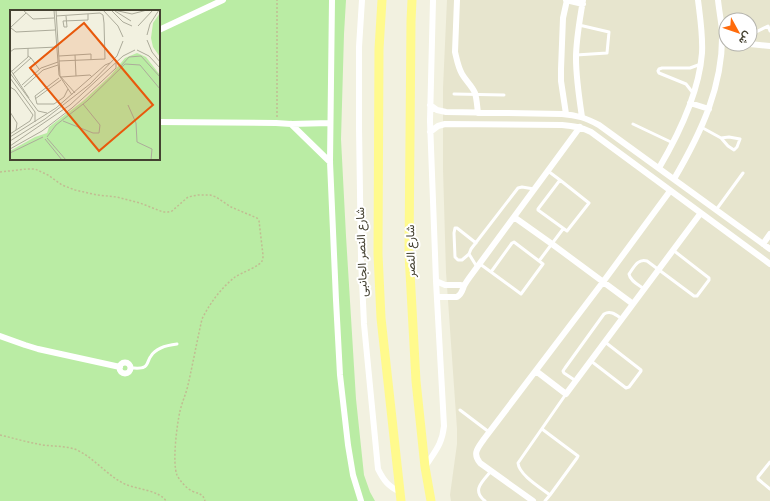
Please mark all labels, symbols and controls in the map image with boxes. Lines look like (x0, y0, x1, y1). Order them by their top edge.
inset map (10, 10, 160, 160)
north arrow (718, 12, 758, 52)
text: ش (735, 28, 756, 49)
street label: شارع النصر الجانبى (351, 207, 372, 297)
street label: شارع النصر (401, 225, 420, 278)

